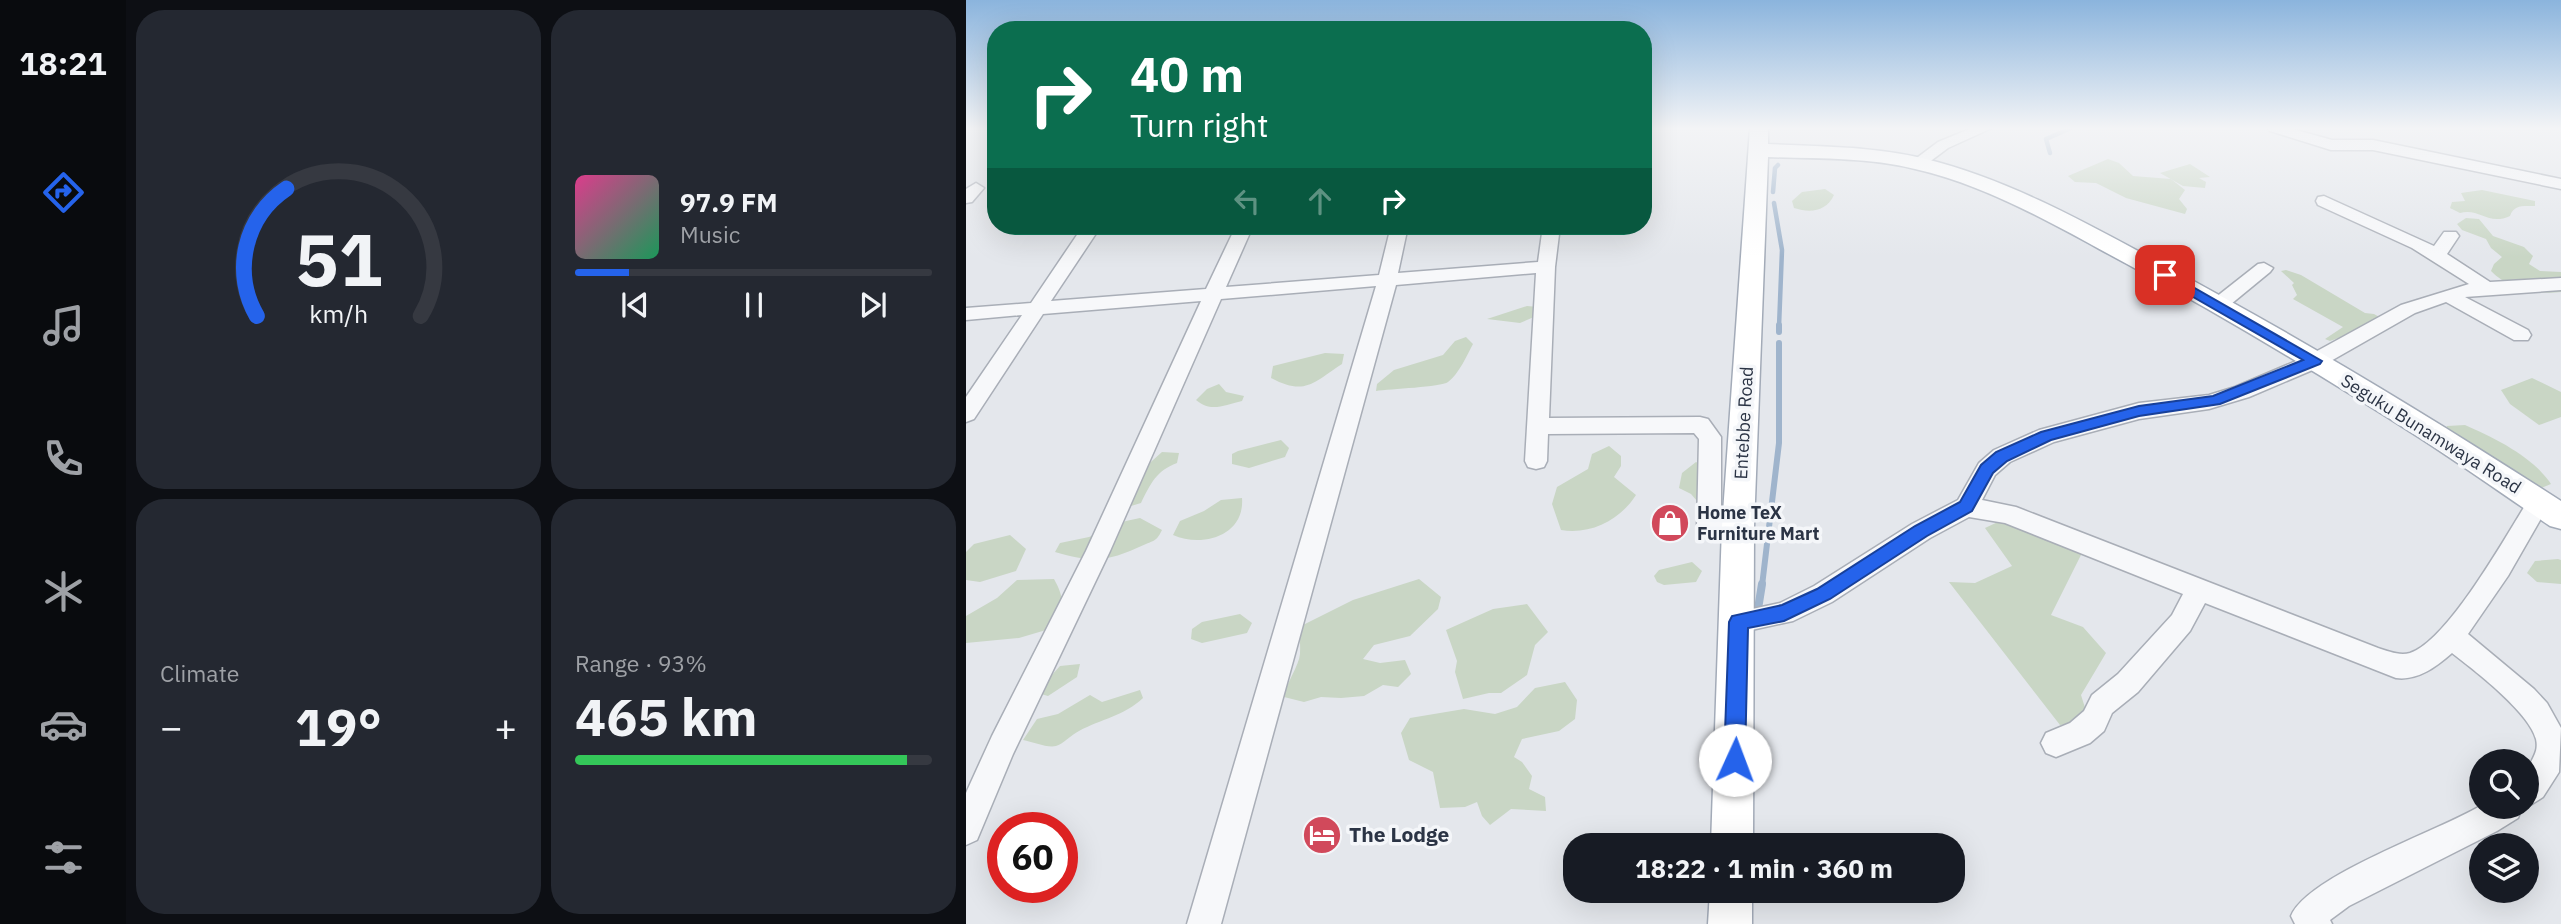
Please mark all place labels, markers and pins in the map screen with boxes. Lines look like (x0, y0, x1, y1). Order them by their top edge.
pin (2135, 245, 2195, 305)
place label: Home TeX Furniture Mart (1697, 501, 1819, 545)
shop icon: Home TeX Furniture Mart (1649, 502, 1691, 544)
hotel icon: The Lodge (1301, 814, 1343, 856)
place label: The Lodge (1349, 820, 1450, 848)

